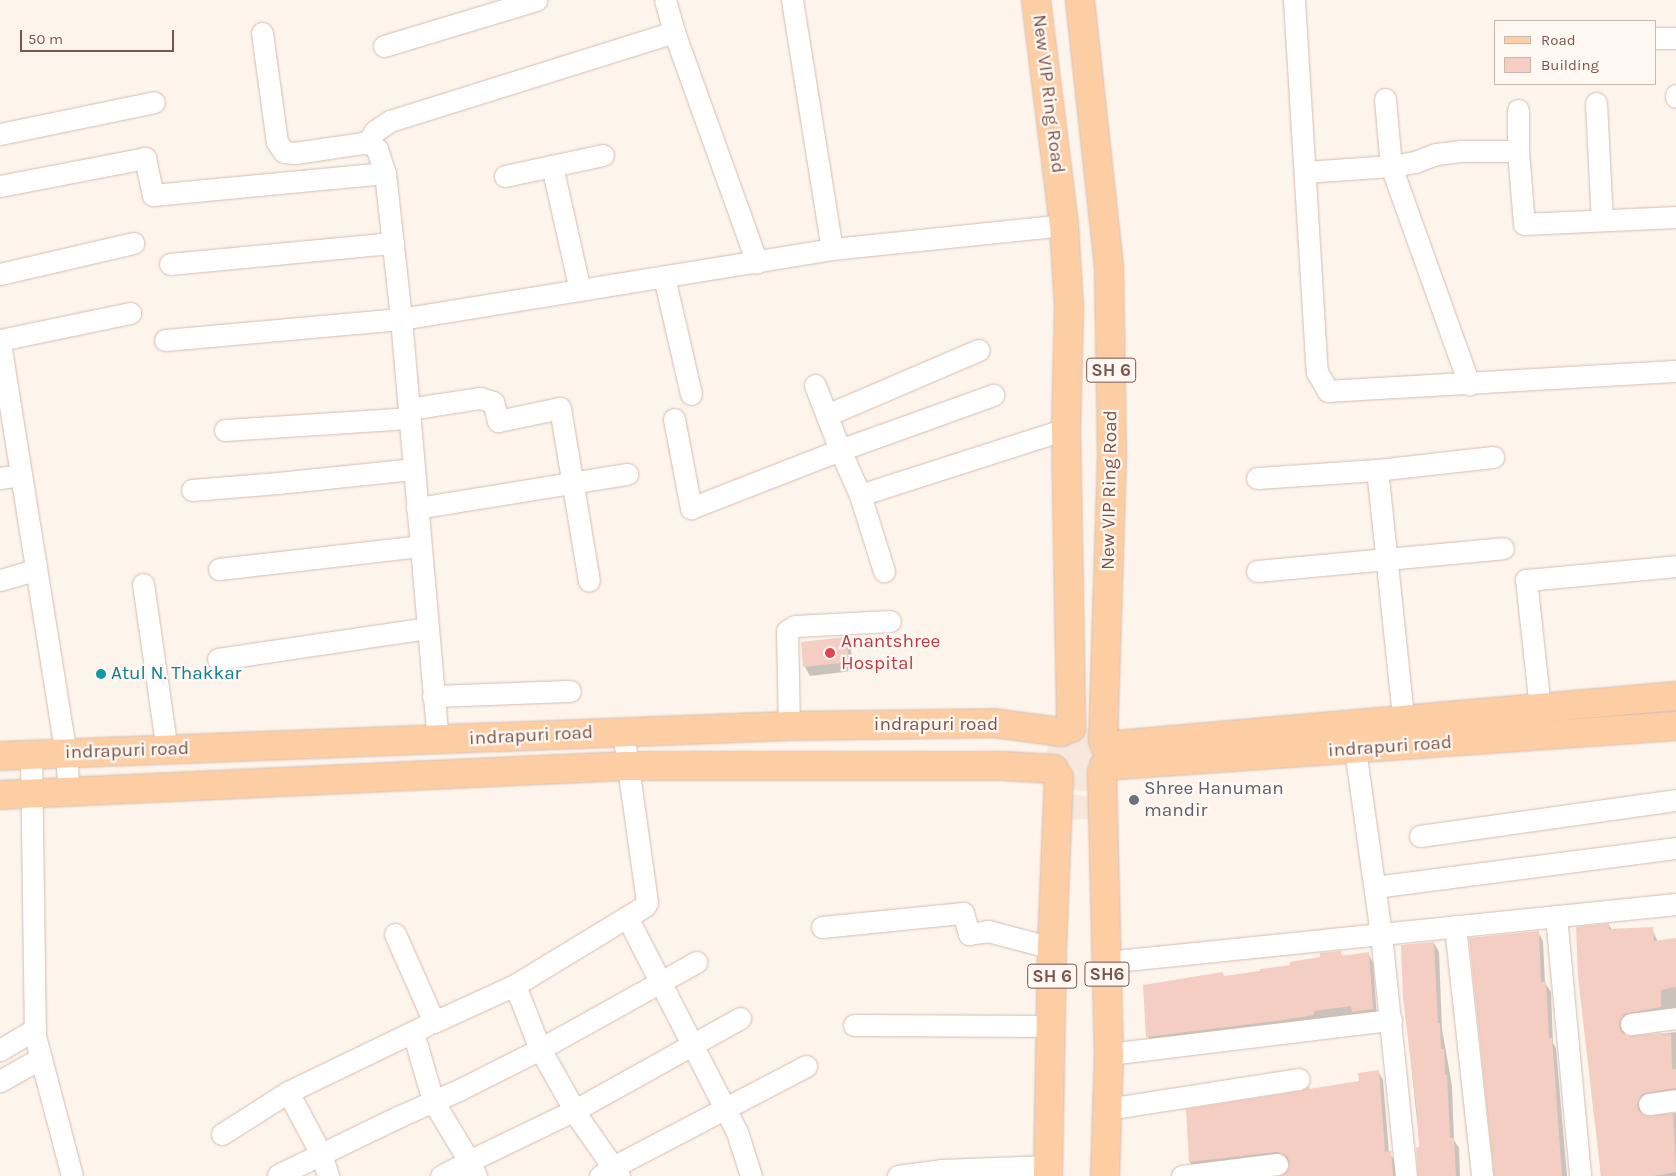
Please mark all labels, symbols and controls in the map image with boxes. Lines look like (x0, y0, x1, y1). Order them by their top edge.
street label: New VIP Ring Road (1027, 13, 1069, 175)
scale bar (22, 20, 176, 52)
legend (1494, 20, 1656, 85)
text: 50 m (28, 30, 63, 48)
text: Road (1541, 31, 1576, 49)
text: Building (1541, 56, 1599, 74)
road number: SH 6 (1086, 354, 1136, 386)
street label: New VIP Ring Road (1097, 410, 1123, 570)
place label: Anantshree Hospital (841, 631, 940, 675)
marker: Anantshree Hospital (823, 646, 837, 660)
place label: Atul N. Thakkar (111, 663, 241, 685)
marker: Atul N. Thakkar (95, 668, 107, 680)
street label: indrapuri road (874, 714, 998, 736)
street label: indrapuri road (468, 721, 594, 751)
street label: indrapuri road (1327, 731, 1453, 763)
street label: indrapuri road (64, 737, 190, 765)
place label: Shree Hanuman mandir (1144, 778, 1284, 822)
marker: Shree Hanuman mandir (1128, 794, 1140, 806)
road number: SH6 (1083, 959, 1131, 990)
road number: SH 6 (1027, 960, 1077, 991)

